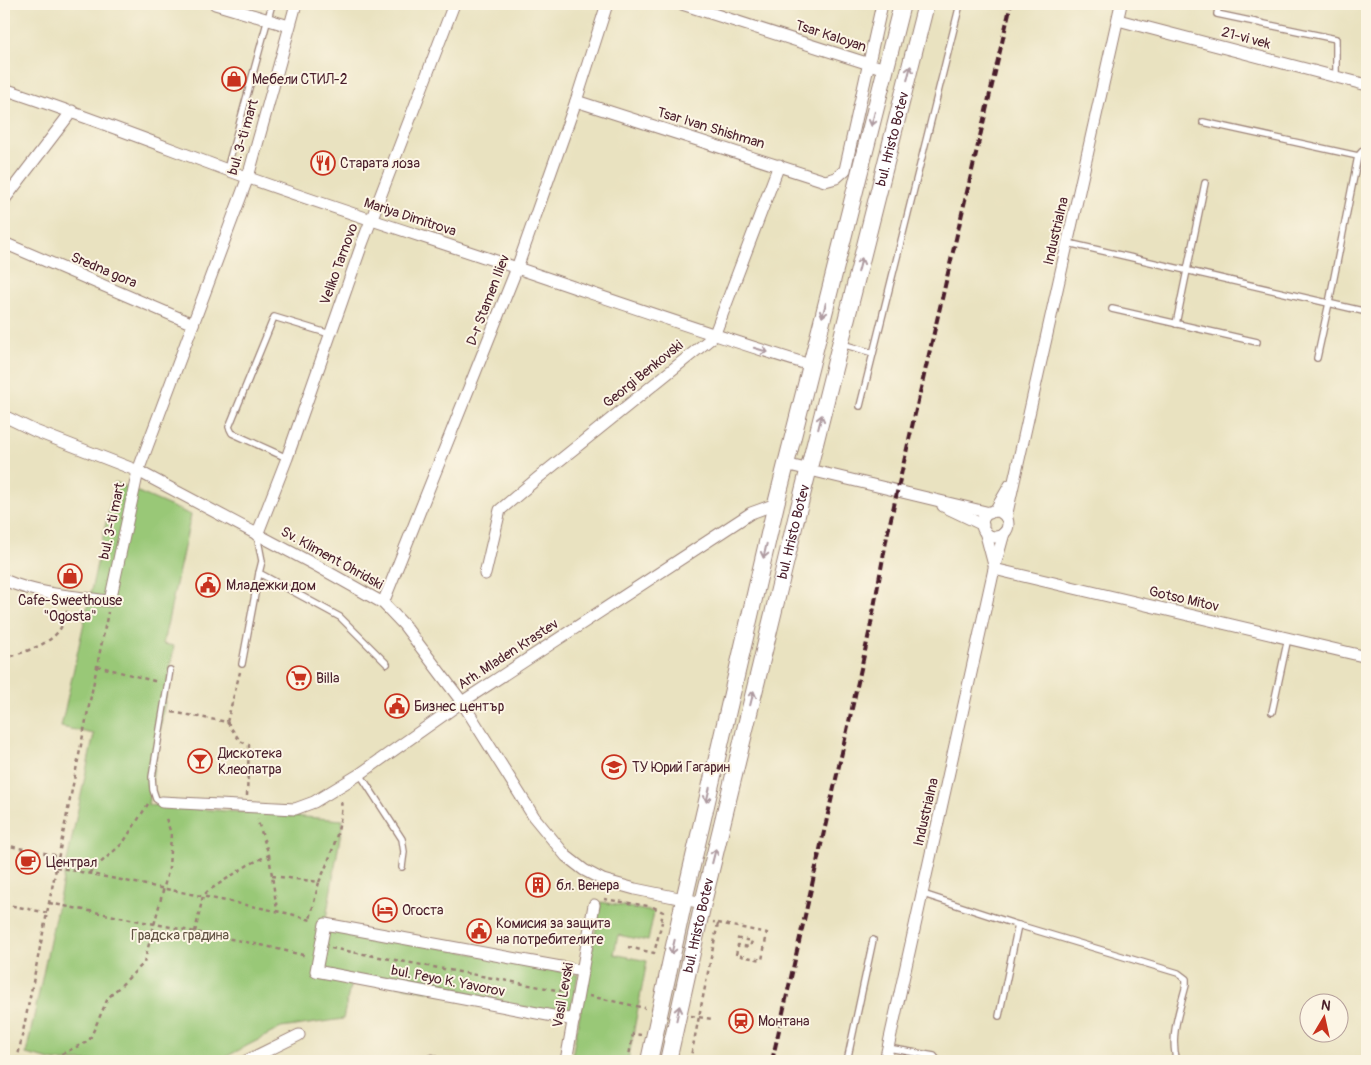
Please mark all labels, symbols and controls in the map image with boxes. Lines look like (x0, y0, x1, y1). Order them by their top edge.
street label: Tsar Kaloyan (793, 17, 869, 55)
street label: 21-vi vek (1220, 23, 1273, 53)
shop icon: Мебели СТИЛ-2 (221, 66, 247, 92)
one-way arrow (905, 66, 914, 82)
place label: Мебели СТИЛ-2 (252, 71, 348, 88)
street label: bul. Hristo Botev (872, 90, 912, 188)
street label: bul. 3-ti mart (224, 97, 262, 177)
street label: Tsar Ivan Shishman (655, 104, 767, 152)
one-way arrow (868, 110, 877, 126)
restaurant icon: Старата лоза (310, 150, 336, 176)
place label: Старата лоза (340, 155, 420, 172)
street label: Mariya Dimitrova (362, 194, 458, 240)
street label: Industrialna (1040, 195, 1072, 267)
street label: Veliko Tarnovo (316, 220, 362, 307)
street label: Sredna gora (68, 248, 140, 292)
street label: D-r Stamen Iliev (463, 252, 513, 348)
one-way arrow (856, 257, 865, 273)
one-way arrow (819, 302, 828, 318)
street label: Georgi Benkovski (600, 336, 687, 411)
one-way arrow (752, 346, 768, 356)
one-way arrow (816, 415, 825, 431)
street label: bul. 3-ti mart (96, 481, 128, 561)
street label: bul. Hristo Botev (773, 483, 813, 581)
street label: Sv. Kliment Ohridski (278, 523, 387, 593)
one-way arrow (760, 543, 769, 559)
shop icon: Cafe-Sweethouse "Ogosta" (57, 563, 83, 589)
public building icon: Младежки дом (195, 572, 221, 598)
place label: Младежки дом (226, 577, 316, 594)
street label: Gotso Mitov (1147, 583, 1221, 615)
place label: Cafe-Sweethouse "Ogosta" (18, 592, 122, 625)
street label: Arh. Mladen Krastev (455, 615, 561, 693)
supermarket icon: Billa (286, 665, 312, 691)
place label: Billa (316, 670, 340, 687)
one-way arrow (748, 690, 758, 706)
public building icon: Бизнес център (384, 693, 410, 719)
place label: Бизнес център (414, 698, 505, 715)
place label: Дискотека Клеопатра (217, 745, 282, 778)
bar icon: Дискотека Клеопатра (187, 748, 213, 774)
school or university icon: ТУ Юрий Гагарин (601, 754, 627, 780)
place label: ТУ Юрий Гагарин (632, 759, 730, 776)
street label: Industrialna (910, 776, 942, 848)
one-way arrow (703, 787, 712, 803)
one-way arrow (710, 848, 719, 864)
cafe icon: Централ (15, 849, 41, 875)
place label: Централ (46, 854, 97, 871)
building icon: бл. Венера (525, 872, 551, 898)
street label: bul. Hristo Botev (679, 876, 717, 974)
place label: бл. Венера (556, 877, 619, 894)
hotel icon: Огоста (372, 897, 398, 923)
place label: Огоста (402, 902, 444, 919)
place label: Комисия за защита на потребителите (496, 915, 611, 948)
public building icon: Комисия за защита на потребителите (466, 918, 492, 944)
park label: Градска градина (131, 927, 229, 944)
one-way arrow (668, 939, 677, 955)
street label: Vasil Levski (549, 961, 577, 1029)
street label: bul. Peyo K. Yavorov (390, 962, 506, 1000)
north arrow (1298, 992, 1348, 1042)
text: N (1320, 997, 1332, 1015)
one-way arrow (673, 1006, 683, 1022)
station icon: Монтана (728, 1008, 754, 1034)
place label: Монтана (758, 1013, 810, 1030)

